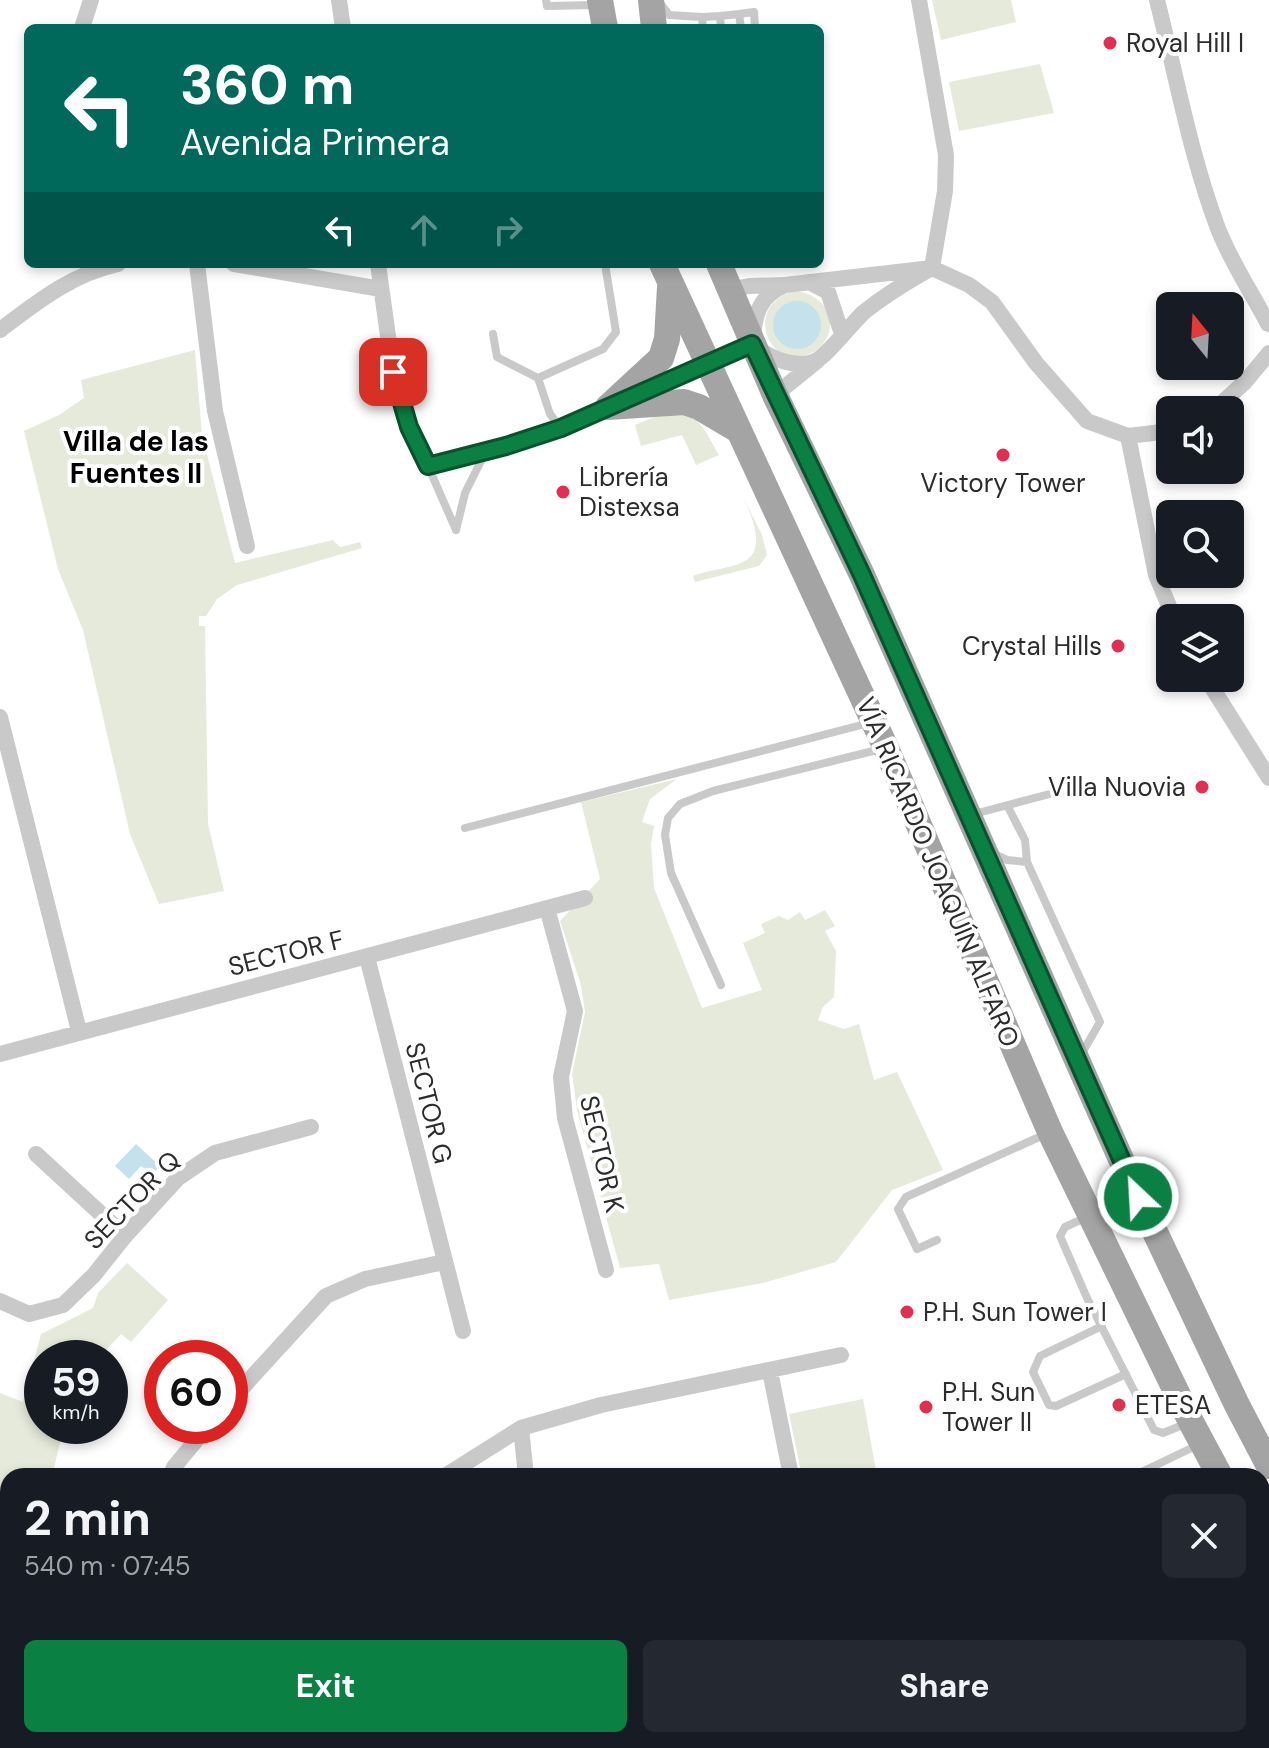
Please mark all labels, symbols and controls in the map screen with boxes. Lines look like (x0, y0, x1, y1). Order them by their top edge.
place label: Royal Hill I (1126, 26, 1244, 60)
marker: Royal Hill I (1101, 34, 1119, 52)
text: 360 m (180, 48, 355, 121)
icon: left (48, 56, 152, 160)
text: Avenida Primera (180, 119, 450, 166)
icon: left (318, 208, 362, 252)
icon: ahead (402, 208, 446, 252)
icon: right (486, 208, 530, 252)
north arrow (1156, 292, 1244, 380)
map controls (1156, 292, 1244, 692)
pin (359, 338, 427, 406)
icon: arrive (371, 350, 415, 394)
button: sound (1156, 396, 1244, 484)
district label: Villa de las Fuentes II (63, 423, 209, 492)
marker: Victory Tower (994, 446, 1012, 464)
place label: Librería Distexsa (579, 460, 680, 524)
place label: Victory Tower (920, 466, 1086, 500)
marker: Librería Distexsa (554, 483, 572, 501)
button: search (1156, 500, 1244, 588)
button: layers (1156, 604, 1244, 692)
place label: Crystal Hills (962, 629, 1102, 663)
marker: Crystal Hills (1109, 637, 1127, 655)
street label: VÍA RICARDO JOAQUÍN ALFARO (849, 692, 1027, 1052)
place label: Villa Nuovia (1048, 770, 1186, 804)
marker: Villa Nuovia (1193, 778, 1211, 796)
street label: SECTOR F (225, 922, 347, 984)
street label: SECTOR G (398, 1039, 460, 1167)
street label: SECTOR K (572, 1092, 632, 1216)
street label: SECTOR Q (77, 1144, 187, 1256)
position arrow (1096, 1155, 1180, 1239)
place label: P.H. Sun Tower I (923, 1295, 1107, 1329)
marker: P.H. Sun Tower I (898, 1303, 916, 1321)
speed limit sign: 60 (144, 1340, 248, 1444)
text: 59 (51, 1356, 101, 1408)
place label: P.H. Sun Tower II (942, 1375, 1035, 1439)
place label: ETESA (1135, 1388, 1211, 1422)
marker: ETESA (1110, 1396, 1128, 1414)
marker: P.H. Sun Tower II (917, 1398, 935, 1416)
text: km/h (52, 1399, 100, 1425)
text: 2 min (24, 1487, 151, 1550)
button: close (1162, 1494, 1246, 1578)
text: 540 m · 07:45 (24, 1549, 191, 1583)
button: Exit (24, 1640, 627, 1732)
button: Share (643, 1640, 1246, 1732)

